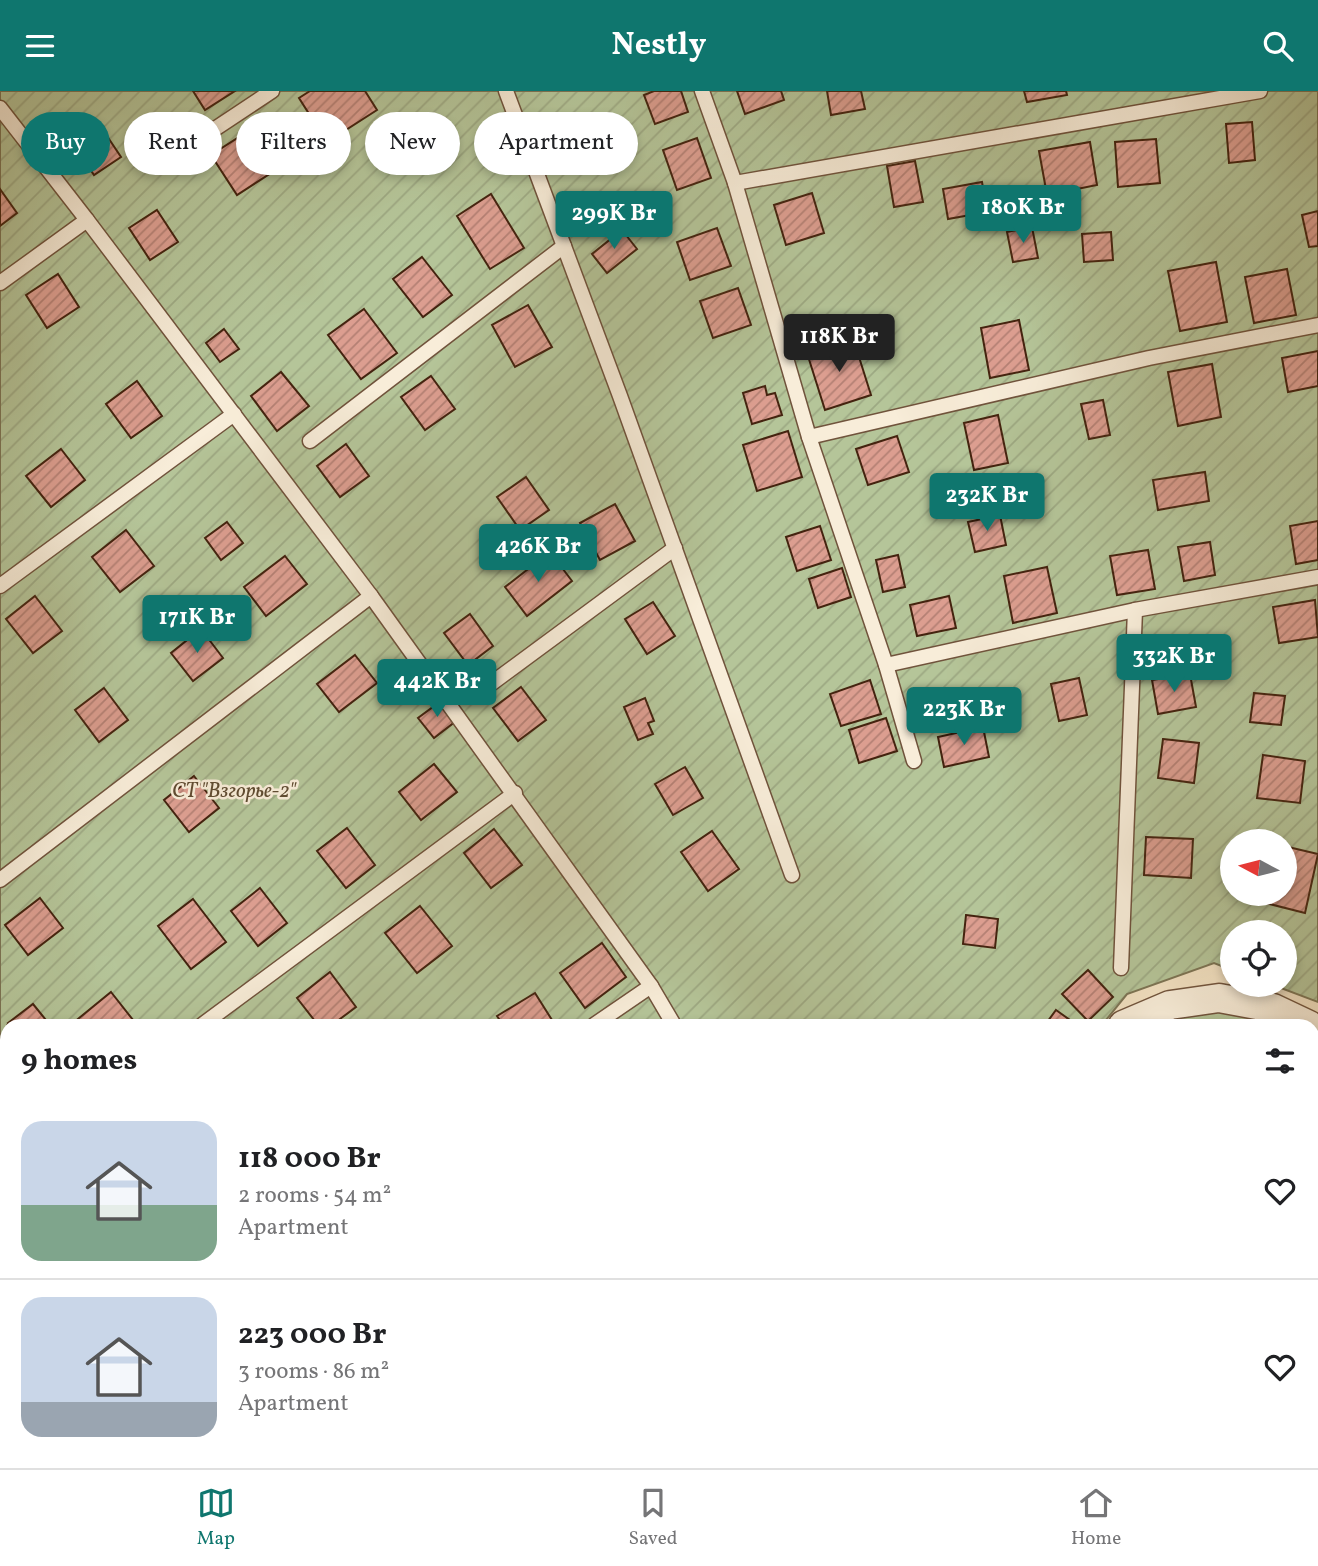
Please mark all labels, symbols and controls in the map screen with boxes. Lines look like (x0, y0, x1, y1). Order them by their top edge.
text: Nestly (612, 24, 706, 68)
icon: menu (21, 27, 59, 65)
icon: search (1259, 27, 1297, 65)
chip: Buy (21, 112, 110, 175)
chip: Rent (124, 112, 222, 175)
chip: Filters (236, 112, 351, 175)
chip: New (365, 112, 460, 175)
chip: Apartment (474, 112, 638, 175)
pin: 180K Br (958, 185, 1088, 245)
pin: 299K Br (549, 191, 679, 251)
text: 180K Br (981, 192, 1065, 224)
text: 299K Br (572, 198, 656, 230)
pin: 118K Br (774, 315, 904, 374)
text: 118K Br (800, 321, 878, 353)
pin: 232K Br (922, 473, 1052, 533)
text: 232K Br (946, 480, 1028, 512)
pin: 426K Br (473, 525, 603, 584)
text: 426K Br (495, 531, 581, 563)
pin: 171K Br (132, 595, 262, 655)
text: 171K Br (158, 602, 236, 634)
pin: 332K Br (1109, 635, 1239, 694)
text: 332K Br (1133, 641, 1215, 673)
pin: 442K Br (372, 659, 502, 719)
text: 442K Br (393, 666, 481, 698)
pin: 223K Br (899, 687, 1029, 747)
text: 223K Br (923, 694, 1005, 726)
park label: СТ "Взгорье-2" (172, 777, 297, 806)
north arrow (1220, 829, 1297, 907)
map controls (1220, 829, 1297, 997)
button: locate (1220, 920, 1297, 997)
text: 9 homes (21, 1040, 137, 1082)
icon: filters (1261, 1042, 1299, 1080)
text: 118 000 Br (238, 1138, 381, 1180)
icon: home (77, 1149, 161, 1233)
icon: heart (1261, 1172, 1299, 1210)
text: 2 rooms · 54 m² (238, 1180, 391, 1212)
text: Apartment (238, 1212, 349, 1244)
text: 223 000 Br (238, 1314, 386, 1356)
icon: home (77, 1325, 161, 1409)
icon: heart (1261, 1348, 1299, 1386)
text: 3 rooms · 86 m² (238, 1356, 389, 1388)
text: Apartment (238, 1388, 349, 1420)
tab: Map (197, 1484, 235, 1552)
tab: Saved (628, 1484, 677, 1552)
tab: Home (1071, 1484, 1121, 1552)

